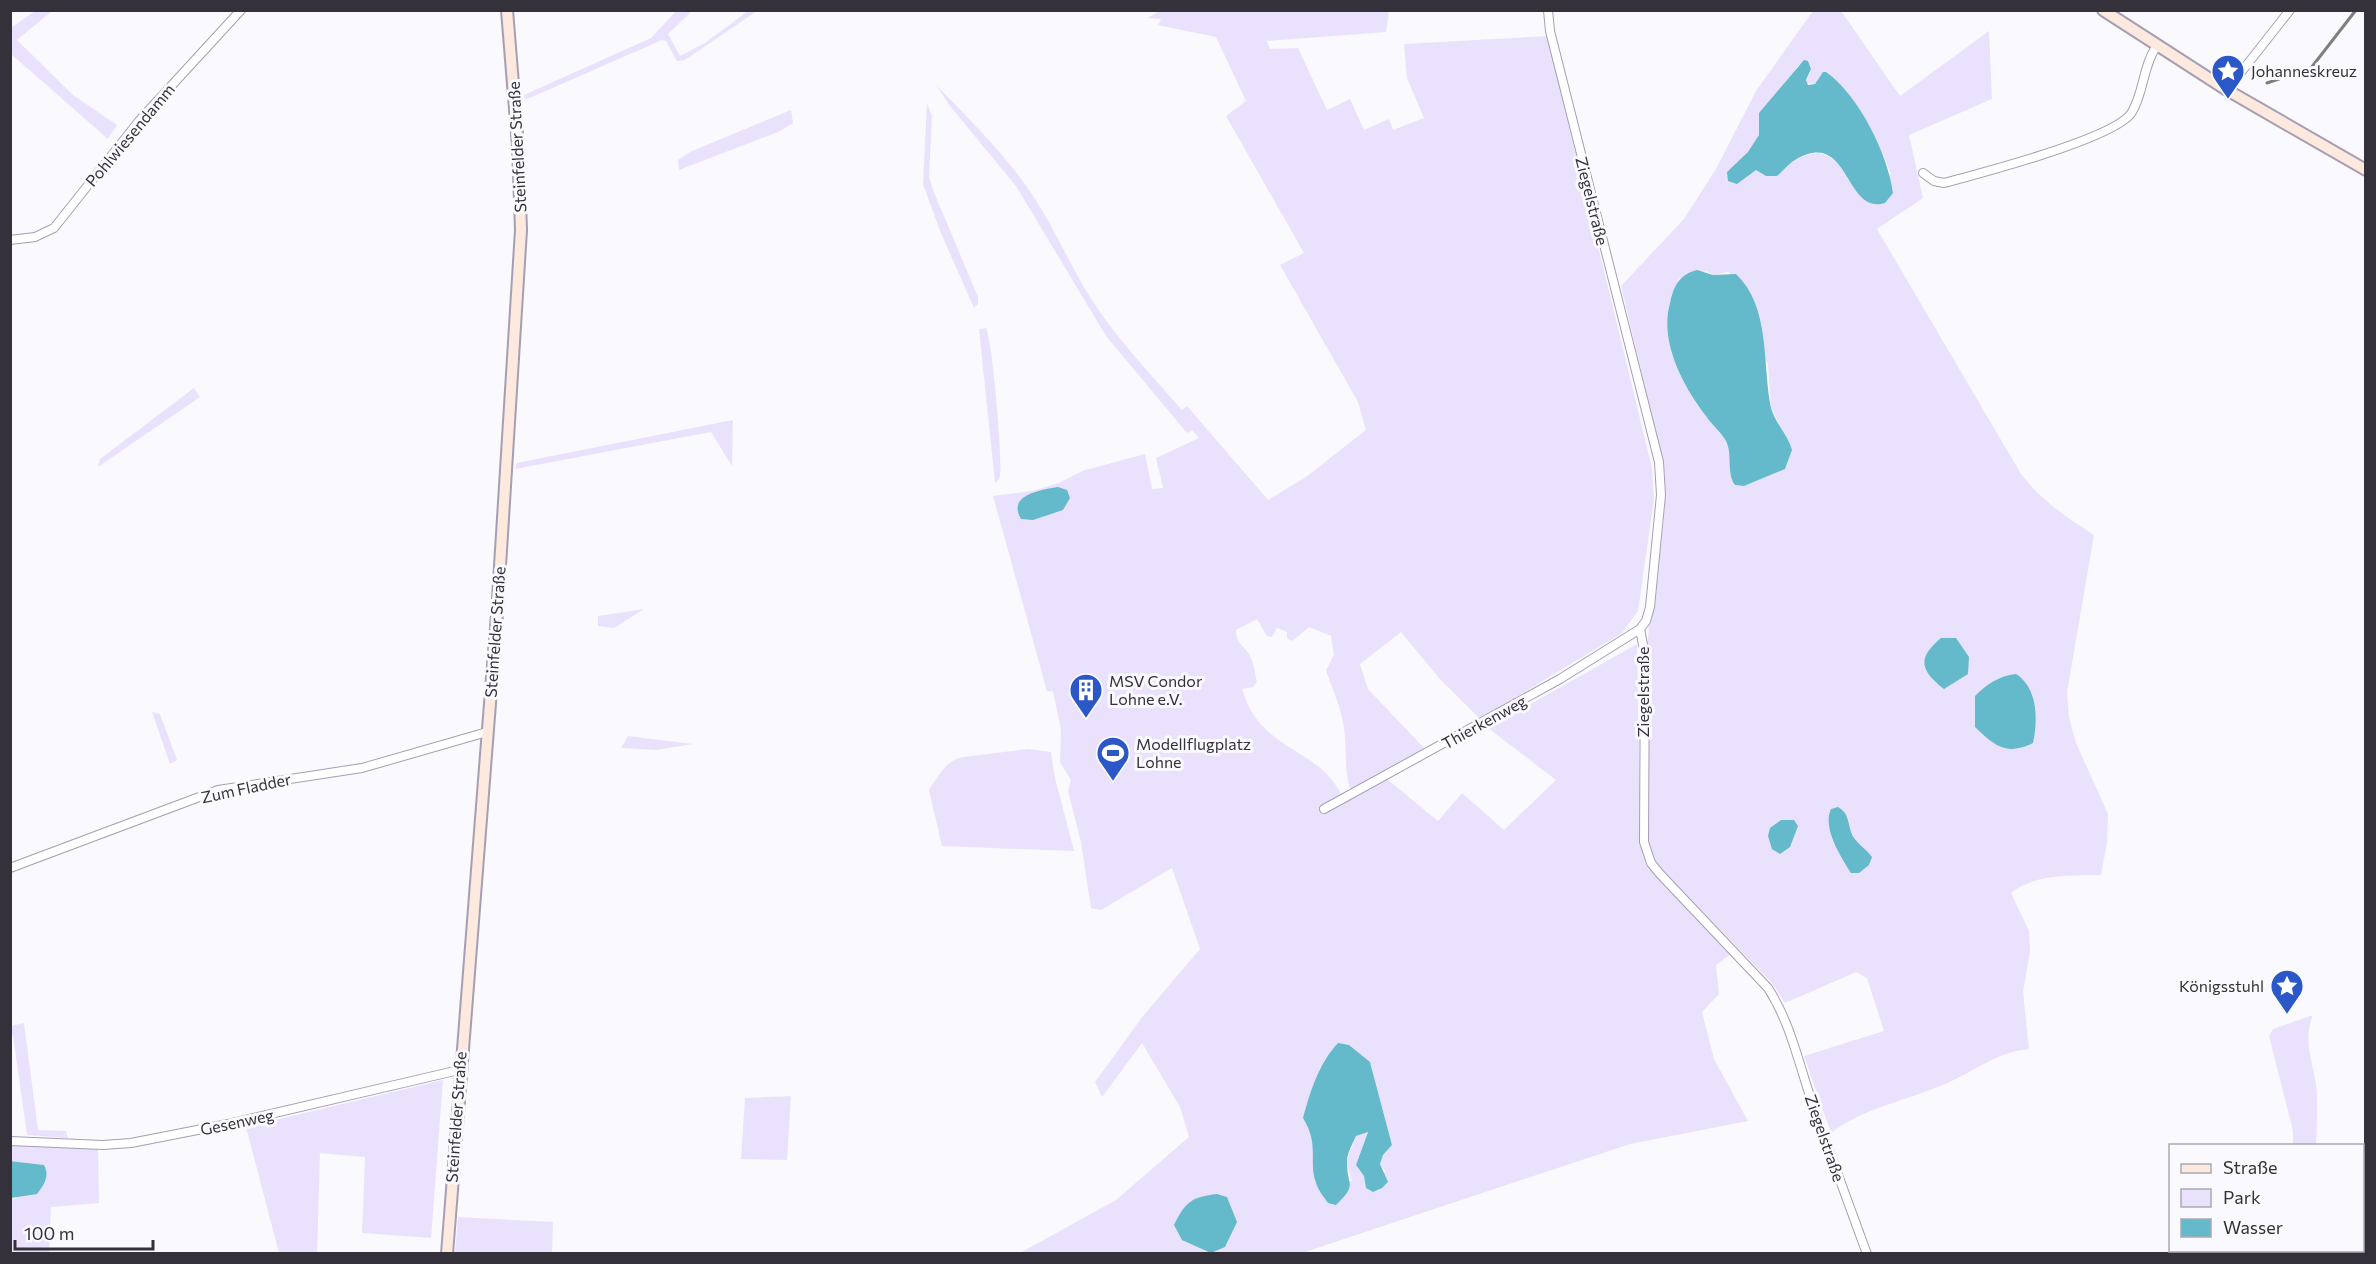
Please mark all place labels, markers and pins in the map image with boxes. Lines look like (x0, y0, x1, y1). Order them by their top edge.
place icon: Johanneskreuz (2210, 53, 2246, 100)
place label: Johanneskreuz (2251, 61, 2357, 80)
place label: MSV Condor Lohne e.V. (1109, 671, 1203, 708)
building icon: MSV Condor Lohne e.V. (1068, 672, 1104, 719)
place label: Modellflugplatz Lohne (1136, 734, 1251, 771)
sports icon: Modellflugplatz Lohne (1095, 735, 1131, 782)
place icon: Königsstuhl (2269, 968, 2305, 1015)
place label: Königsstuhl (2179, 976, 2264, 995)

